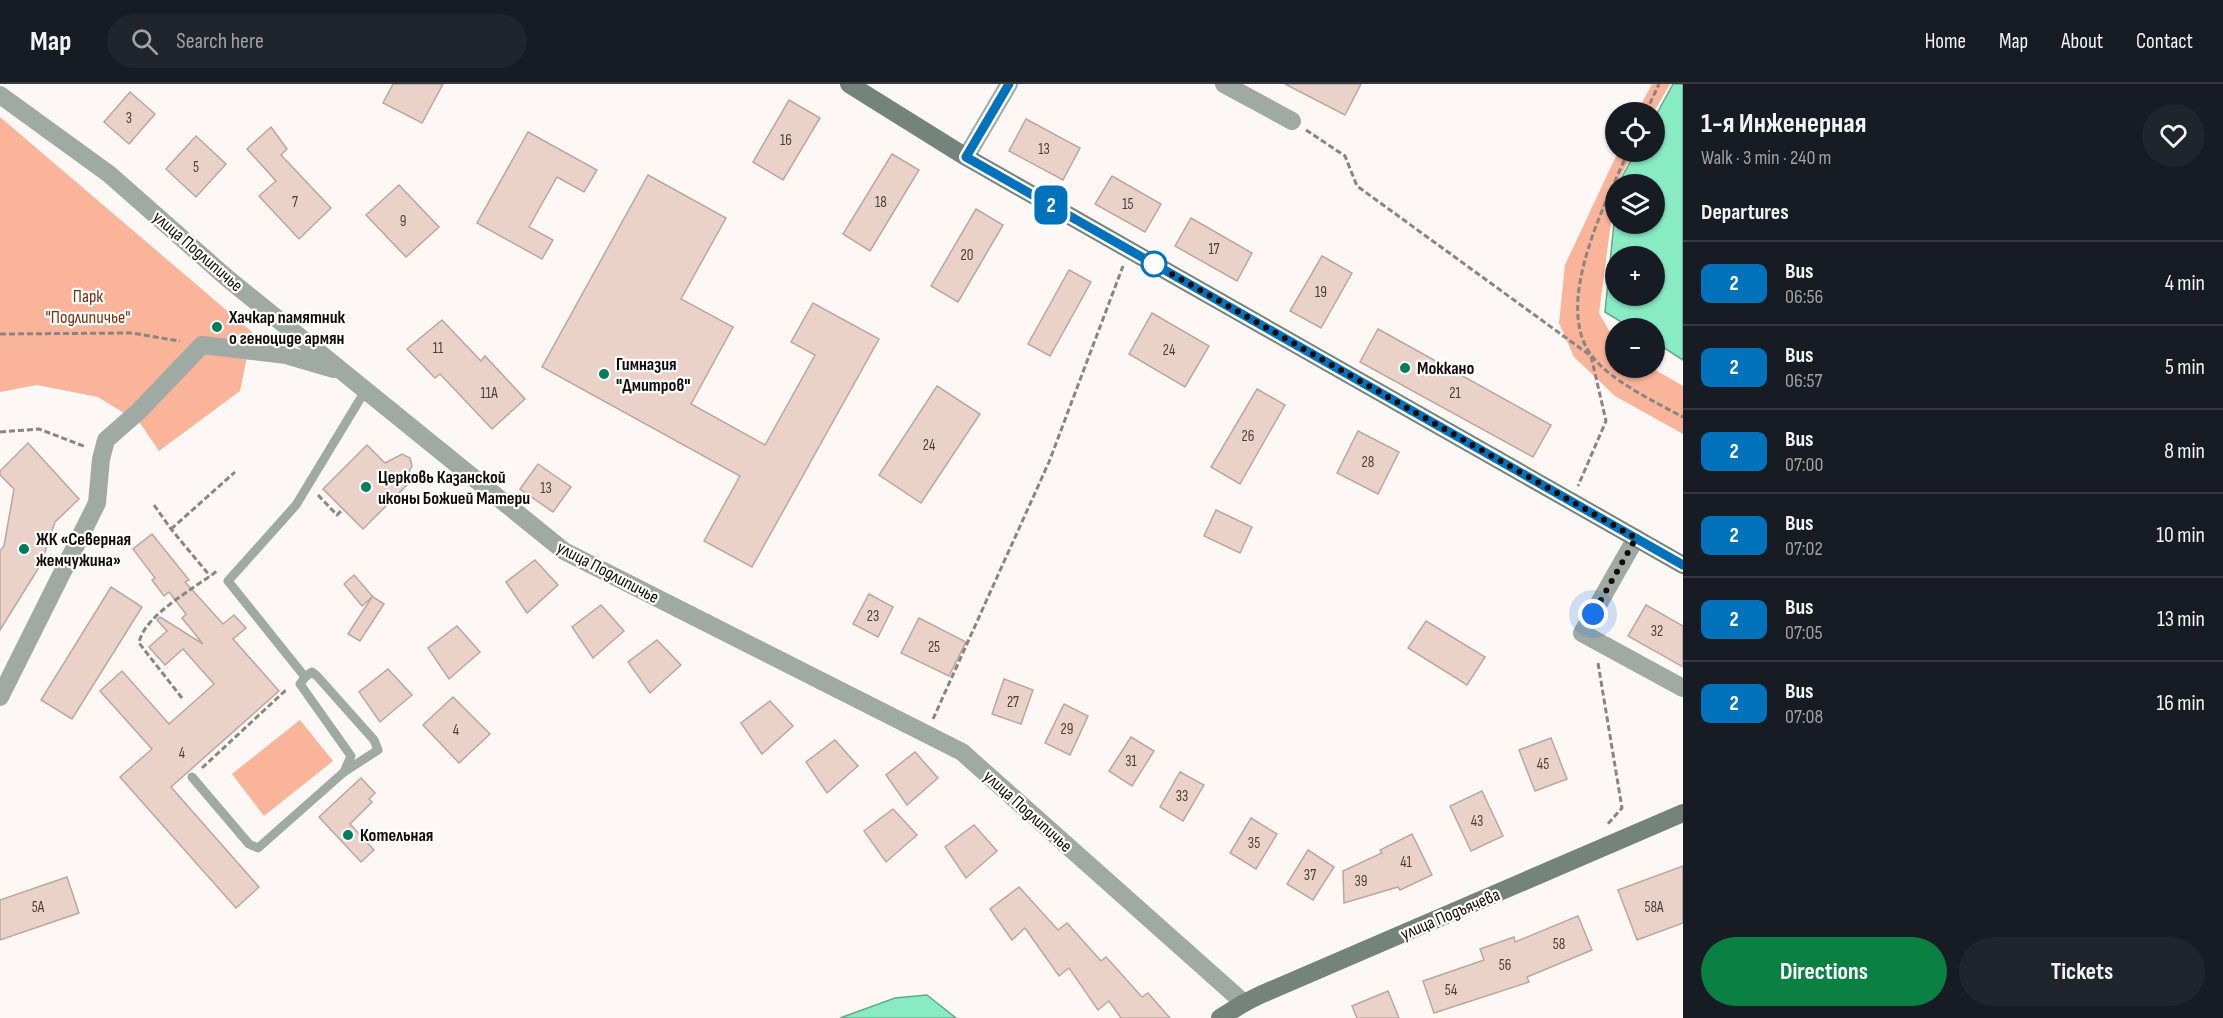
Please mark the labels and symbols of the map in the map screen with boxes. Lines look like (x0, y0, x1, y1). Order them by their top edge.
house number: 3 (126, 109, 132, 128)
house number: 16 (780, 131, 792, 150)
house number: 13 (1038, 140, 1050, 159)
house number: 5 (193, 158, 199, 177)
line badge: 2 (1032, 186, 1070, 224)
house number: 7 (292, 193, 298, 212)
house number: 18 (875, 193, 887, 212)
house number: 15 (1122, 195, 1134, 214)
street label: улица Подлипичье (148, 207, 247, 296)
house number: 9 (400, 212, 406, 231)
house number: 17 (1208, 240, 1220, 259)
house number: 20 (961, 246, 973, 265)
unlabelled marker (1141, 251, 1167, 277)
house number: 19 (1315, 283, 1327, 302)
park label: Парк "Подлипичье" (46, 286, 130, 328)
place label: Хачкар памятник о геноциде армян (228, 307, 346, 349)
marker: Хачкар памятник о геноциде армян (210, 320, 224, 334)
house number: 11 (433, 339, 444, 358)
house number: 24 (1163, 341, 1175, 360)
place label: Гимназия "Дмитров" (616, 354, 690, 396)
place label: Моккано (1417, 358, 1474, 379)
marker: Моккано (1398, 361, 1412, 375)
marker: Гимназия "Дмитров" (597, 367, 611, 381)
house number: 11А (480, 384, 498, 403)
house number: 21 (1449, 384, 1461, 403)
house number: 26 (1242, 427, 1254, 446)
house number: 24 (923, 436, 935, 455)
house number: 28 (1362, 453, 1374, 472)
place label: Церковь Казанской иконы Божией Матери (378, 467, 530, 509)
house number: 13 (540, 479, 552, 498)
marker: Церковь Казанской иконы Божией Матери (359, 480, 373, 494)
place label: ЖК «Северная жемчужина» (36, 529, 131, 571)
street label: улица Подлипичье (553, 537, 662, 608)
marker: ЖК «Северная жемчужина» (17, 542, 31, 556)
your location (1578, 599, 1608, 629)
house number: 23 (867, 607, 879, 626)
house number: 32 (1651, 622, 1663, 641)
house number: 25 (928, 638, 940, 657)
house number: 27 (1007, 693, 1019, 712)
house number: 29 (1061, 720, 1073, 739)
house number: 4 (453, 721, 459, 740)
house number: 4 (179, 744, 185, 763)
house number: 31 (1125, 752, 1138, 771)
house number: 45 (1537, 755, 1549, 774)
street label: улица Подлипичье (979, 766, 1076, 857)
house number: 33 (1176, 787, 1188, 806)
house number: 43 (1471, 812, 1483, 831)
place label: Котельная (360, 825, 433, 846)
marker: Котельная (341, 828, 355, 842)
house number: 35 (1248, 834, 1260, 853)
house number: 41 (1400, 853, 1413, 872)
house number: 37 (1304, 866, 1316, 885)
house number: 39 (1355, 872, 1367, 891)
street label: улица Подъячева (1397, 884, 1503, 945)
house number: 5А (32, 898, 45, 917)
house number: 58А (1644, 898, 1664, 917)
house number: 58 (1553, 935, 1565, 954)
house number: 56 (1499, 956, 1511, 975)
house number: 54 (1445, 981, 1457, 1000)

